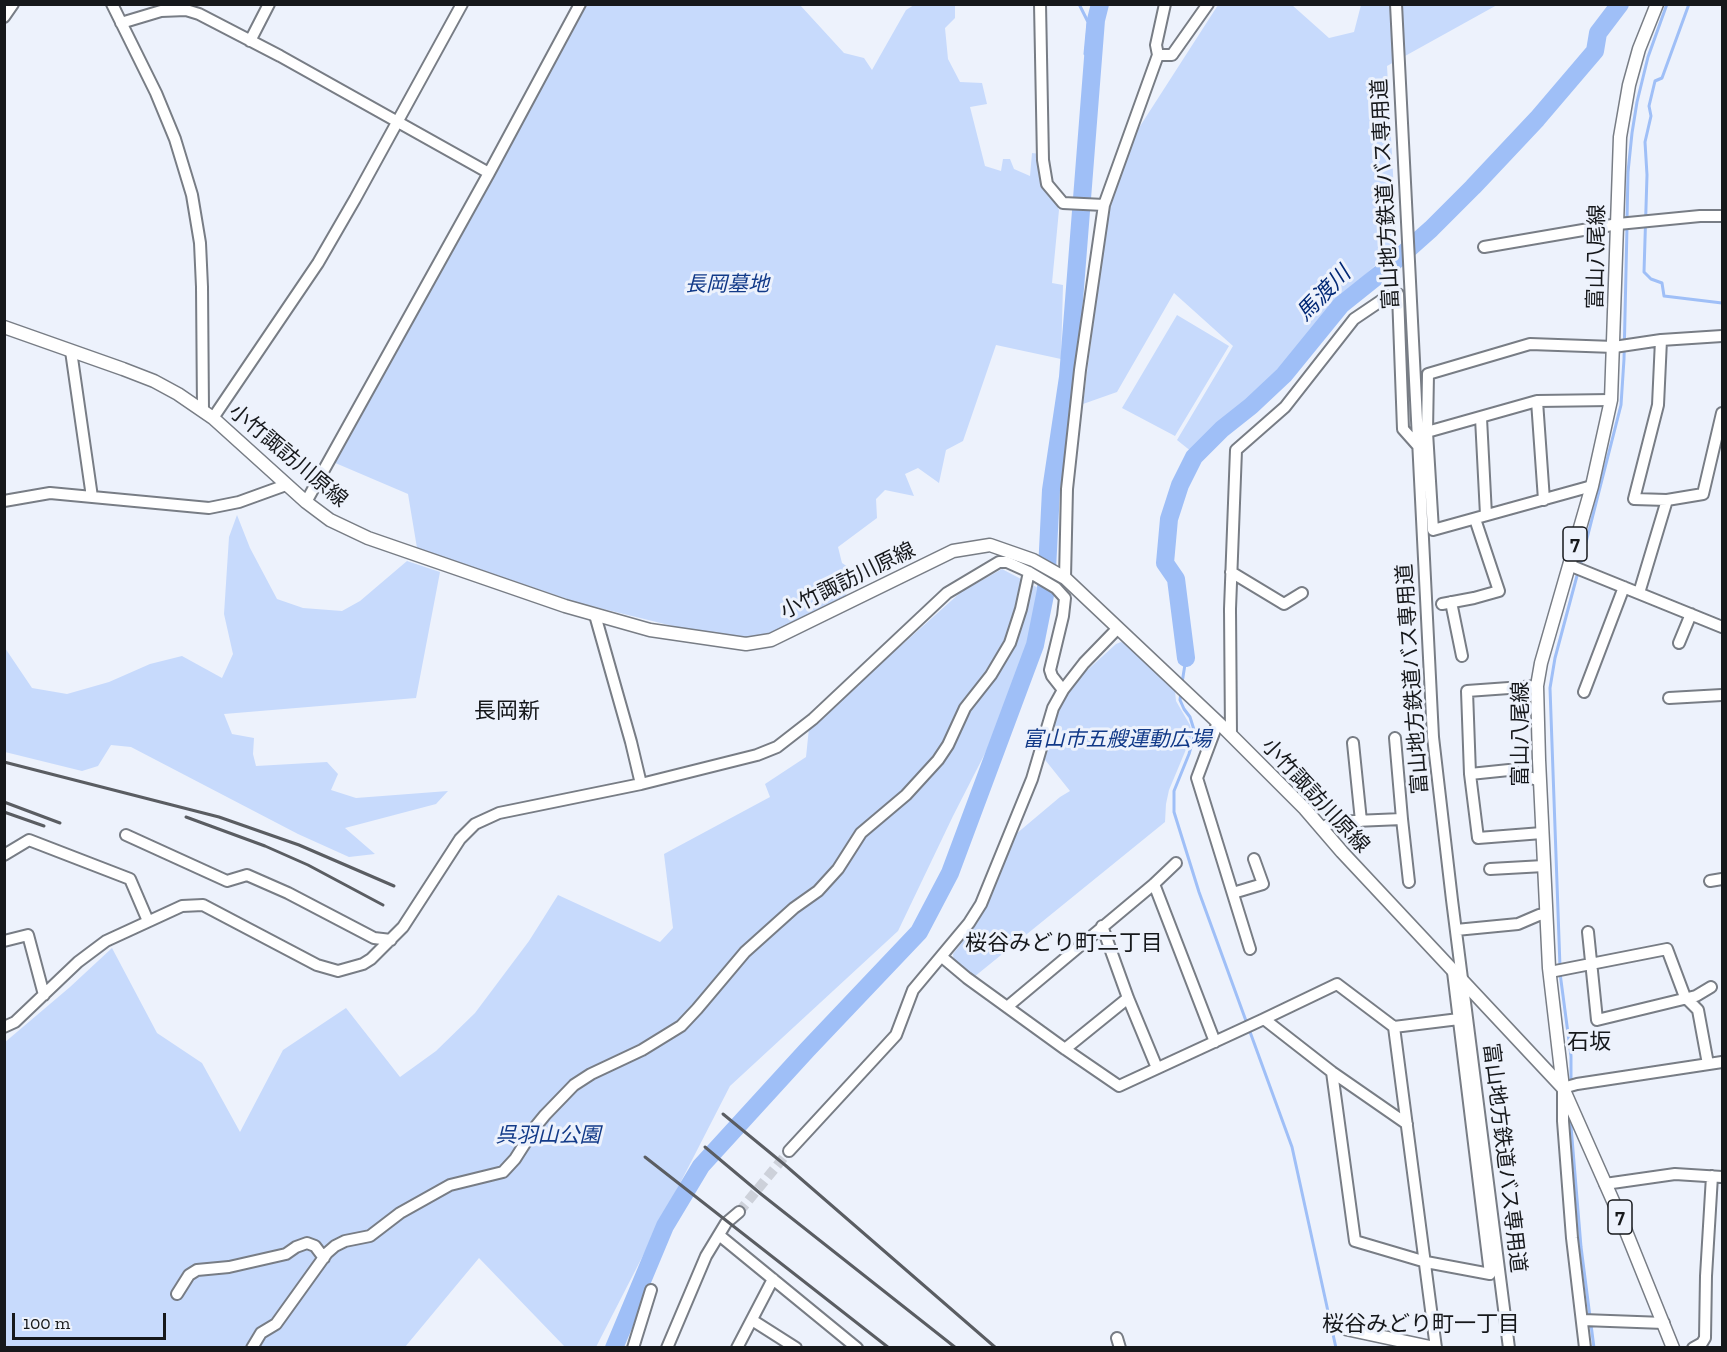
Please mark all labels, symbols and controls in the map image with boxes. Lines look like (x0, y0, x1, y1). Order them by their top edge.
street label: 富山地方鉄道バス専用道 (1367, 78, 1405, 310)
street label: 富山八尾線 (1583, 204, 1611, 310)
water label: 馬渡川 (1292, 261, 1356, 327)
park label: 長岡墓地 (685, 272, 769, 298)
street label: 小竹諏訪川原線 (224, 399, 352, 513)
road number: 7 (1563, 527, 1587, 561)
street label: 小竹諏訪川原線 (776, 537, 920, 625)
street label: 富山地方鉄道バス専用道 (1392, 563, 1434, 795)
street label: 富山八尾線 (1508, 682, 1534, 786)
district label: 長岡新 (474, 699, 540, 725)
park label: 富山市五艘運動広場 (1023, 727, 1211, 753)
street label: 小竹諏訪川原線 (1256, 734, 1374, 858)
district label: 桜谷みどり町二丁目 (965, 931, 1163, 957)
district label: 石坂 (1567, 1030, 1611, 1056)
street label: 富山地方鉄道バス専用道 (1477, 1042, 1531, 1274)
park label: 呉羽山公園 (496, 1123, 600, 1149)
road number: 7 (1608, 1200, 1632, 1234)
scale bar (15, 1301, 170, 1339)
text: 100 m (23, 1312, 70, 1334)
district label: 桜谷みどり町一丁目 (1322, 1312, 1520, 1338)

